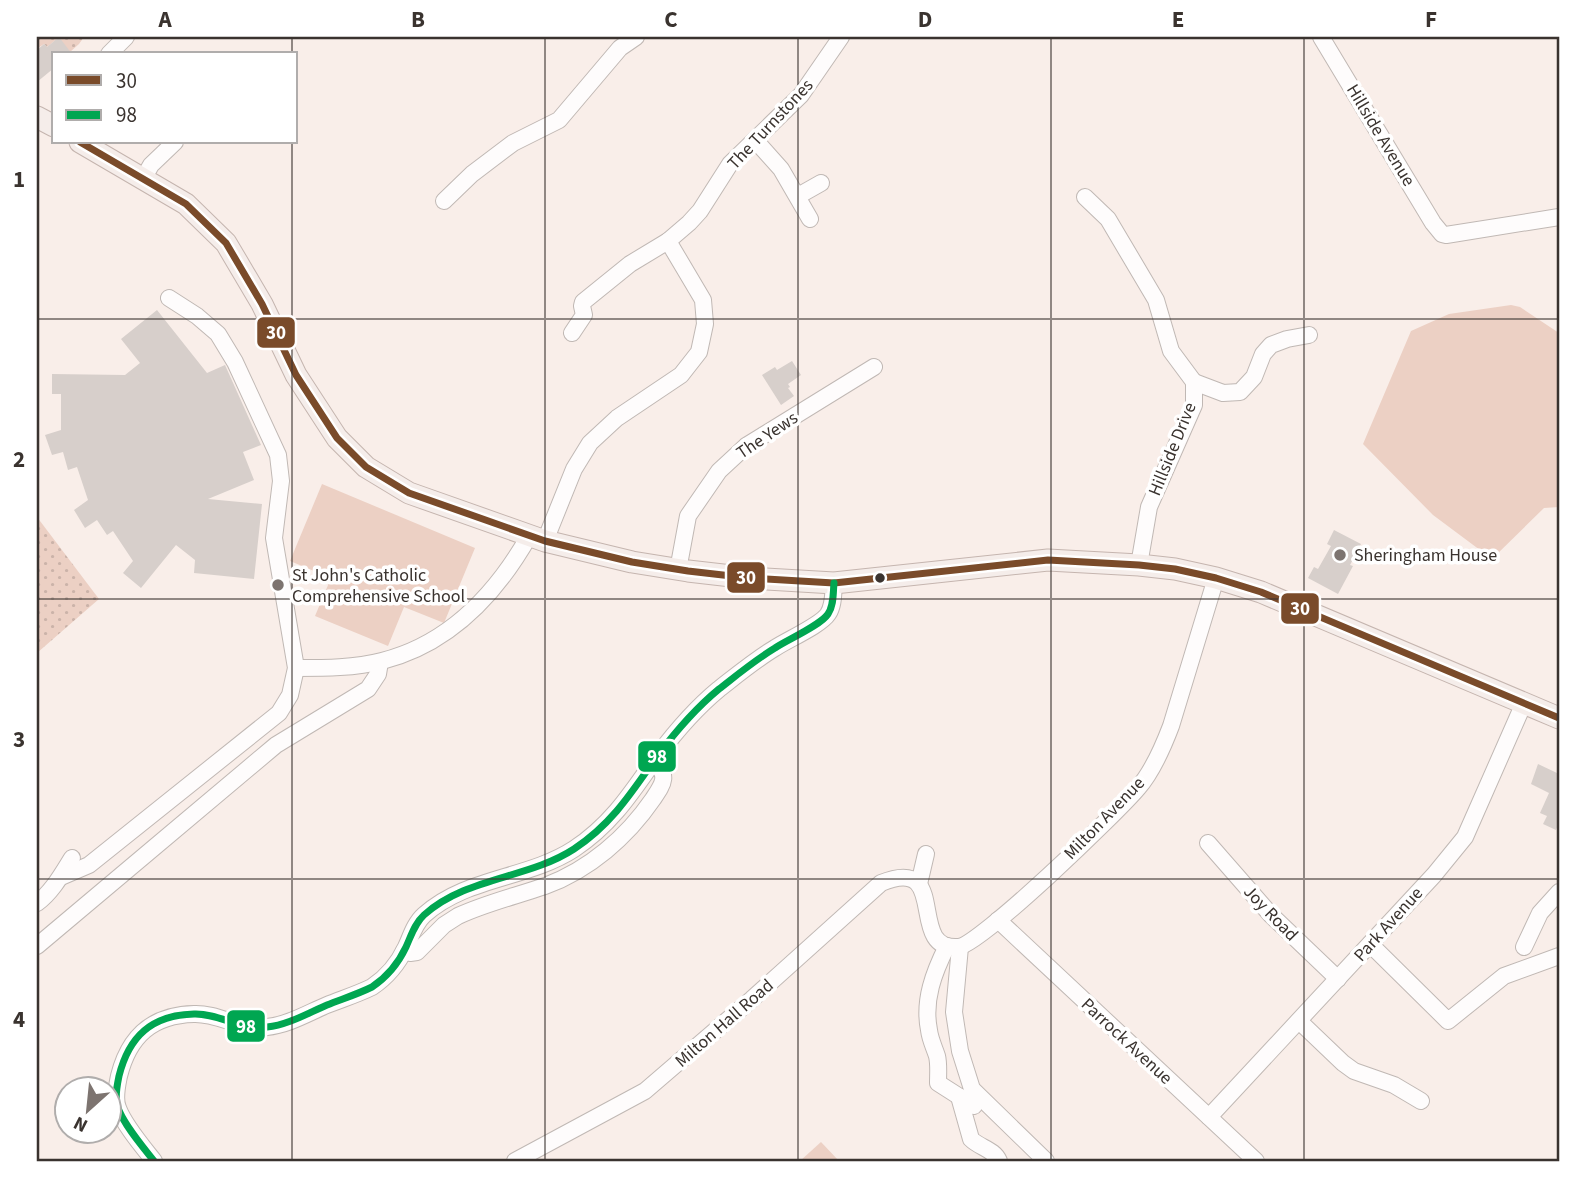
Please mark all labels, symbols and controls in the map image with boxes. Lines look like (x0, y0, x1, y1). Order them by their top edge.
text: A (157, 3, 172, 36)
text: B (411, 3, 425, 36)
text: C (664, 3, 678, 36)
text: D (918, 3, 932, 36)
text: E (1172, 3, 1184, 36)
text: F (1425, 3, 1437, 36)
legend (52, 52, 298, 144)
text: 30 (116, 66, 137, 96)
street label: The Turnstones (722, 73, 819, 175)
street label: Hillside Avenue (1340, 79, 1421, 191)
text: 98 (116, 100, 137, 130)
text: 1 (13, 163, 25, 196)
line badge: 30 (256, 316, 296, 349)
text: 30 (266, 320, 286, 347)
street label: Hillside Drive (1142, 399, 1203, 500)
street label: The Yews (732, 406, 803, 465)
text: 2 (13, 443, 25, 476)
place label: Sheringham House (1354, 543, 1497, 568)
marker: Sheringham House (1332, 547, 1348, 563)
line badge: 30 (726, 561, 766, 594)
place label: St John's Catholic Comprehensive School (292, 563, 465, 609)
text: 30 (736, 565, 756, 592)
unlabelled marker (873, 571, 887, 585)
marker: St John's Catholic Comprehensive School (270, 577, 286, 593)
line badge: 30 (1280, 592, 1320, 625)
text: 30 (1290, 596, 1310, 623)
text: 3 (13, 723, 25, 756)
line badge: 98 (637, 740, 677, 773)
text: 98 (647, 744, 667, 771)
street label: Milton Avenue (1058, 771, 1150, 865)
street label: Joy Road (1238, 880, 1304, 947)
street label: Park Avenue (1348, 881, 1429, 967)
street label: Milton Hall Road (670, 973, 779, 1073)
street label: Parrock Avenue (1075, 992, 1178, 1090)
text: 4 (13, 1003, 25, 1036)
line badge: 98 (226, 1009, 266, 1043)
text: 98 (236, 1014, 256, 1041)
north arrow (52, 1076, 122, 1146)
text: N (69, 1109, 93, 1139)

